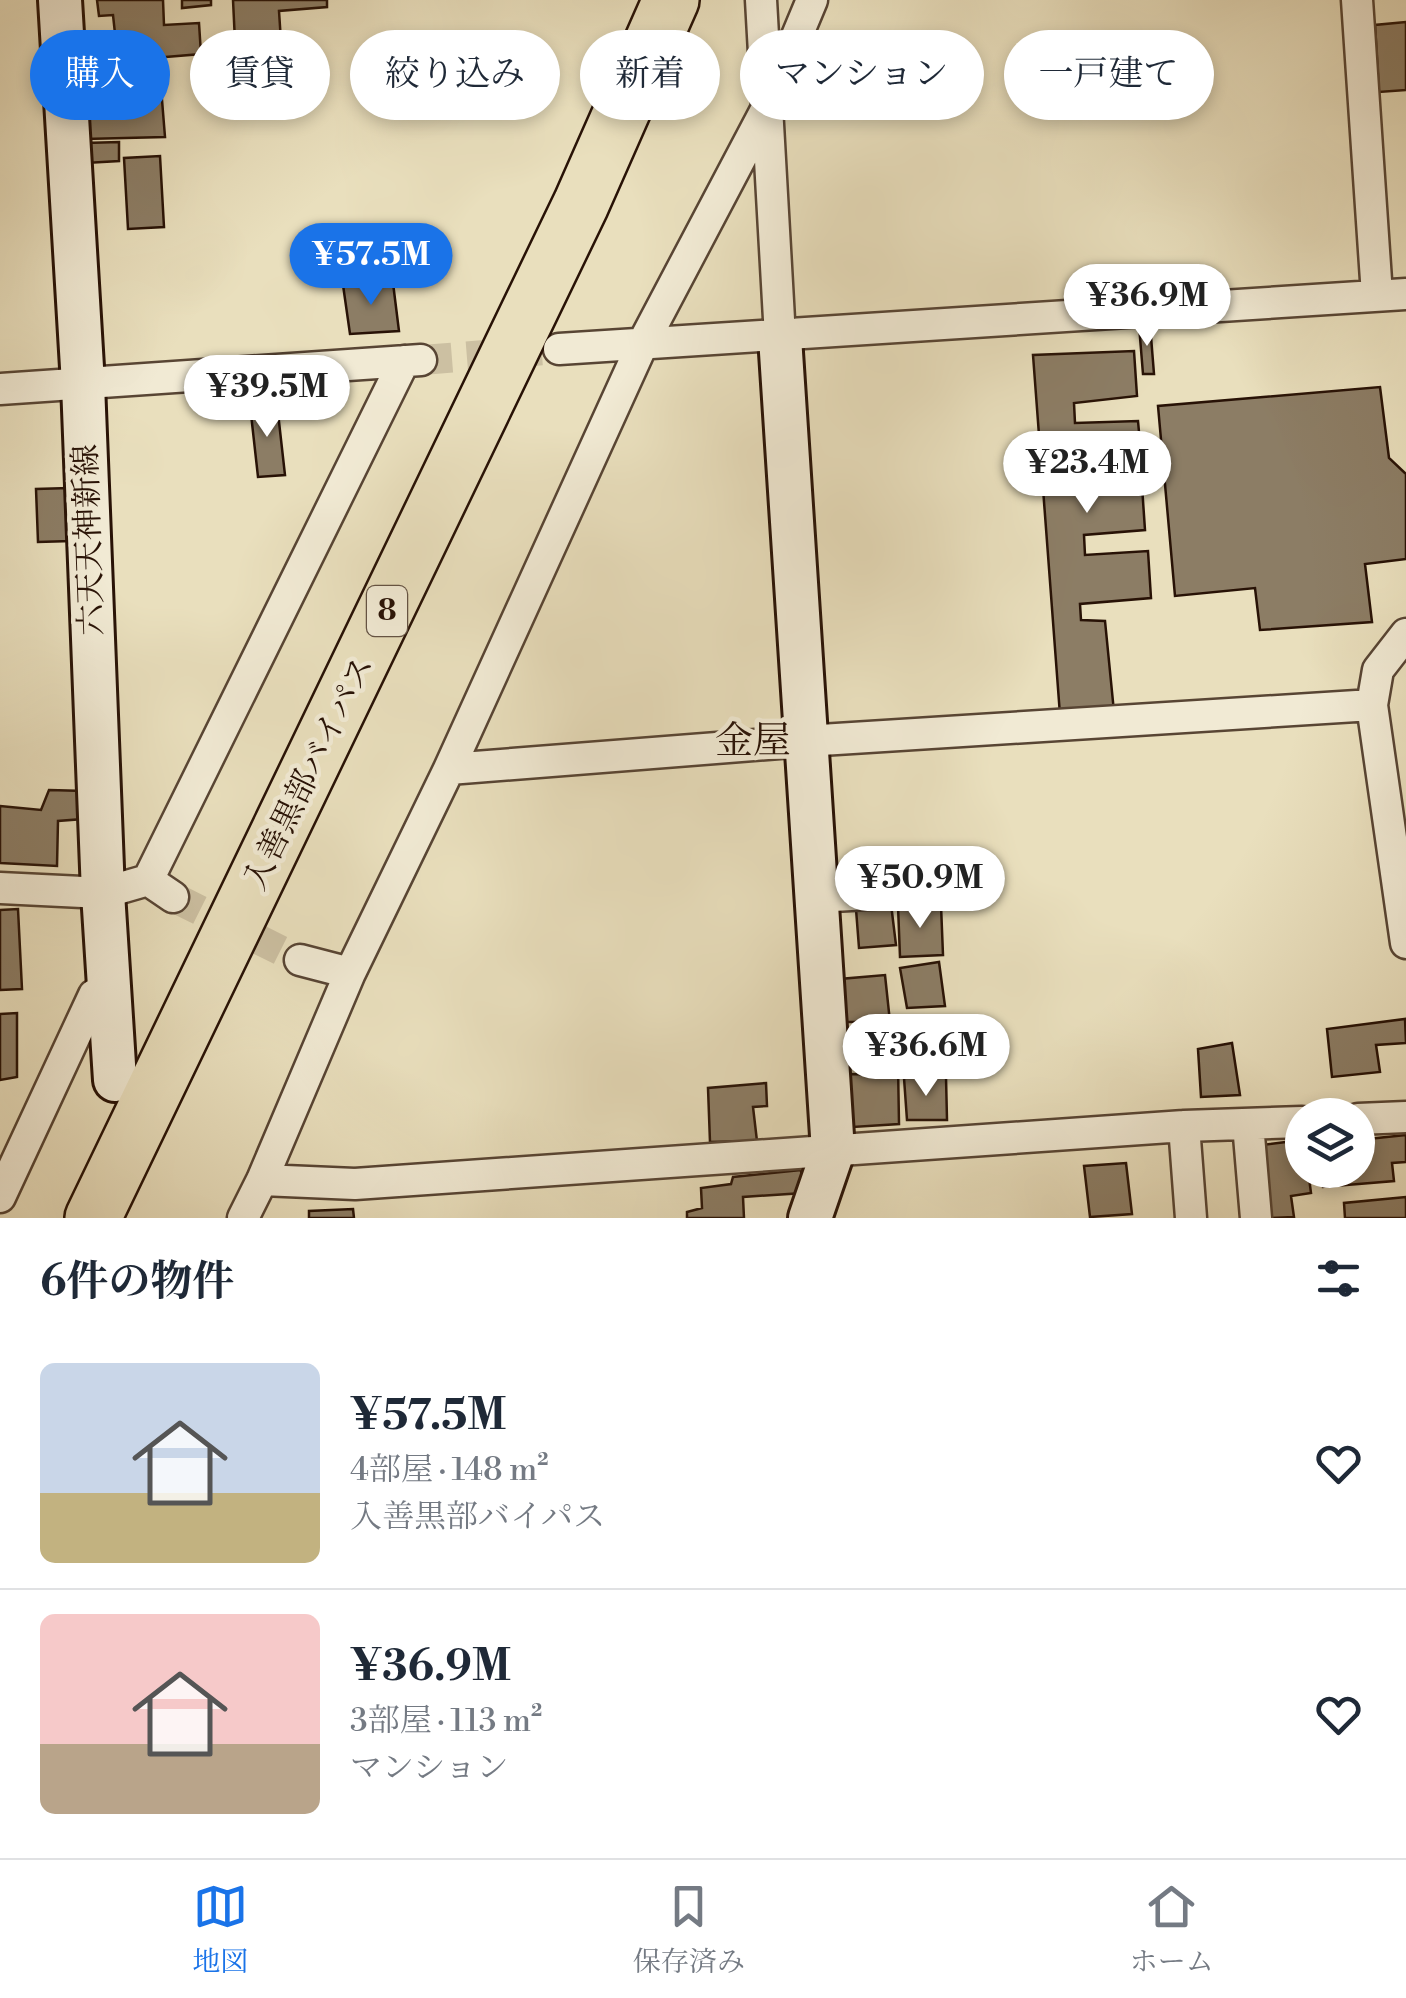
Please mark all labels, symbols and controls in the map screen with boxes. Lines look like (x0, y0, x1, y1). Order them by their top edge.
chip: 購入 (30, 30, 170, 120)
chip: 賃貸 (190, 30, 330, 120)
chip: 絞り込み (350, 30, 560, 120)
chip: 新着 (580, 30, 720, 120)
chip: マンション (740, 30, 984, 120)
chip: 一戸建て (1004, 30, 1214, 120)
pin: ¥57.5M (290, 223, 452, 308)
text: ¥57.5M (312, 235, 430, 275)
pin: ¥36.9M (1066, 264, 1228, 349)
text: ¥36.9M (1086, 276, 1208, 316)
pin: ¥39.5M (186, 355, 348, 440)
text: ¥39.5M (206, 367, 328, 407)
pin: ¥23.4M (1006, 431, 1168, 516)
street label: 六天天神新線 (66, 443, 112, 637)
text: ¥23.4M (1025, 443, 1149, 483)
road number: 8 (367, 586, 407, 636)
street label: 入善黒部バイパス (235, 649, 383, 897)
district label: 金屋 (715, 718, 791, 765)
pin: ¥50.9M (839, 846, 1001, 931)
text: ¥50.9M (857, 858, 983, 898)
pin: ¥36.6M (845, 1014, 1007, 1099)
text: ¥36.6M (865, 1026, 987, 1066)
map controls (1285, 1098, 1375, 1188)
button: layers (1285, 1098, 1375, 1188)
icon: filters (1311, 1251, 1366, 1306)
text: 6件の物件 (40, 1256, 234, 1309)
text: ¥57.5M (350, 1390, 506, 1443)
icon: home (120, 1403, 240, 1523)
icon: heart (1311, 1436, 1366, 1491)
text: 4部屋 · 148 m² (350, 1450, 549, 1490)
text: 入善黒部バイパス (350, 1497, 605, 1537)
text: ¥36.9M (350, 1641, 511, 1694)
icon: home (120, 1654, 240, 1774)
icon: heart (1311, 1687, 1366, 1742)
text: 3部屋 · 113 m² (350, 1701, 542, 1741)
text: マンション (350, 1748, 509, 1788)
tab: 地図 (192, 1879, 248, 1980)
tab: 保存済み (633, 1879, 745, 1980)
tab: ホーム (1130, 1879, 1214, 1980)

